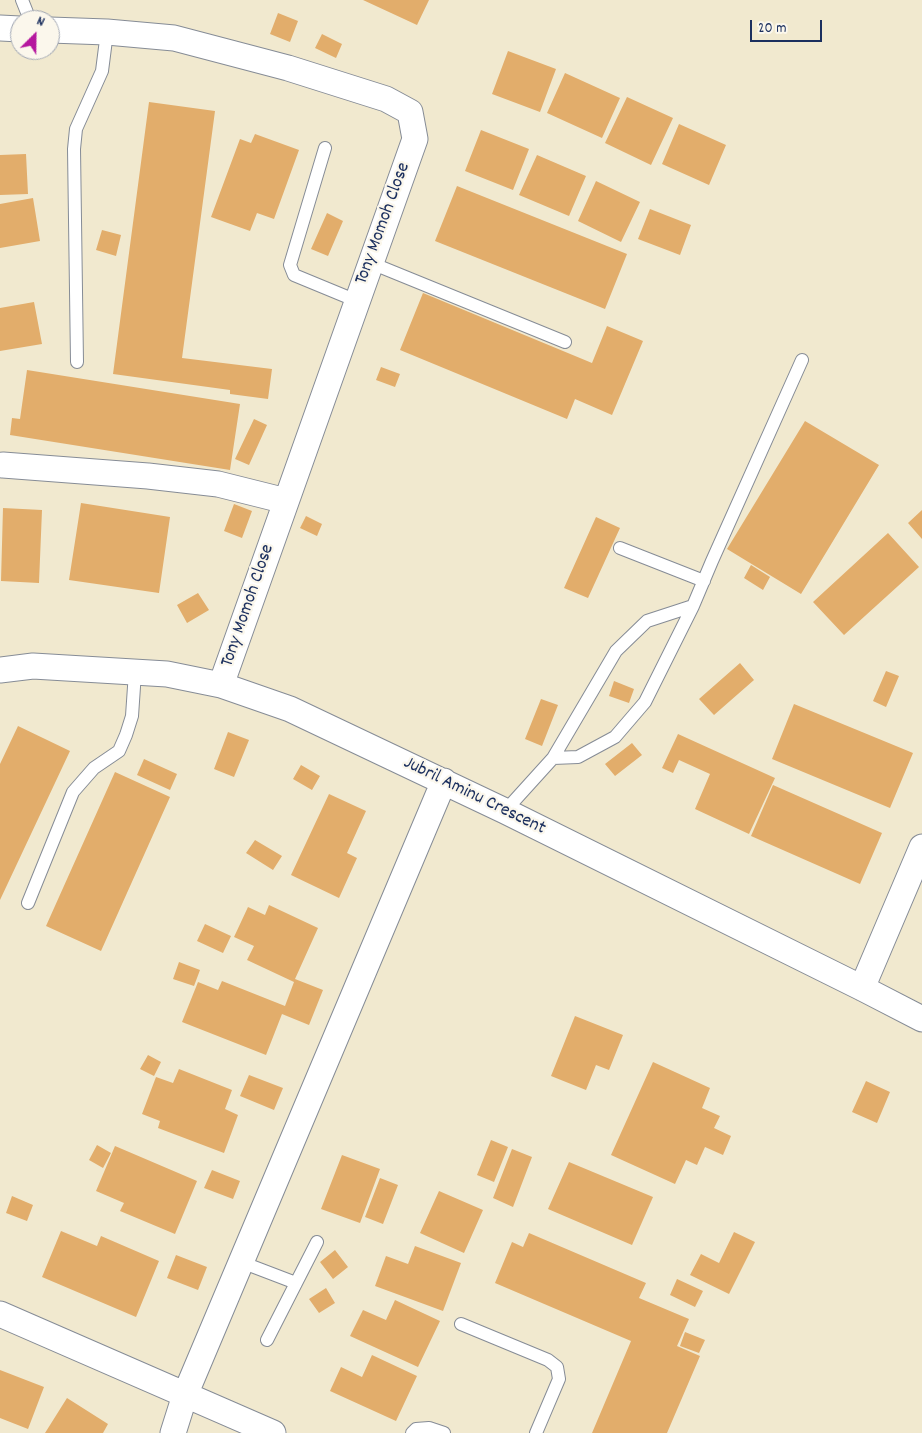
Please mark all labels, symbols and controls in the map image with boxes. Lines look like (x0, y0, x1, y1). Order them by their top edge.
north arrow (10, 10, 60, 60)
scale bar (752, 10, 824, 42)
text: N (33, 12, 48, 33)
text: 20 m (758, 18, 786, 40)
street label: Tony Momoh Close (351, 160, 417, 288)
street label: Tony Momoh Close (217, 542, 281, 670)
street label: Jubril Aminu Crescent (399, 753, 549, 841)

